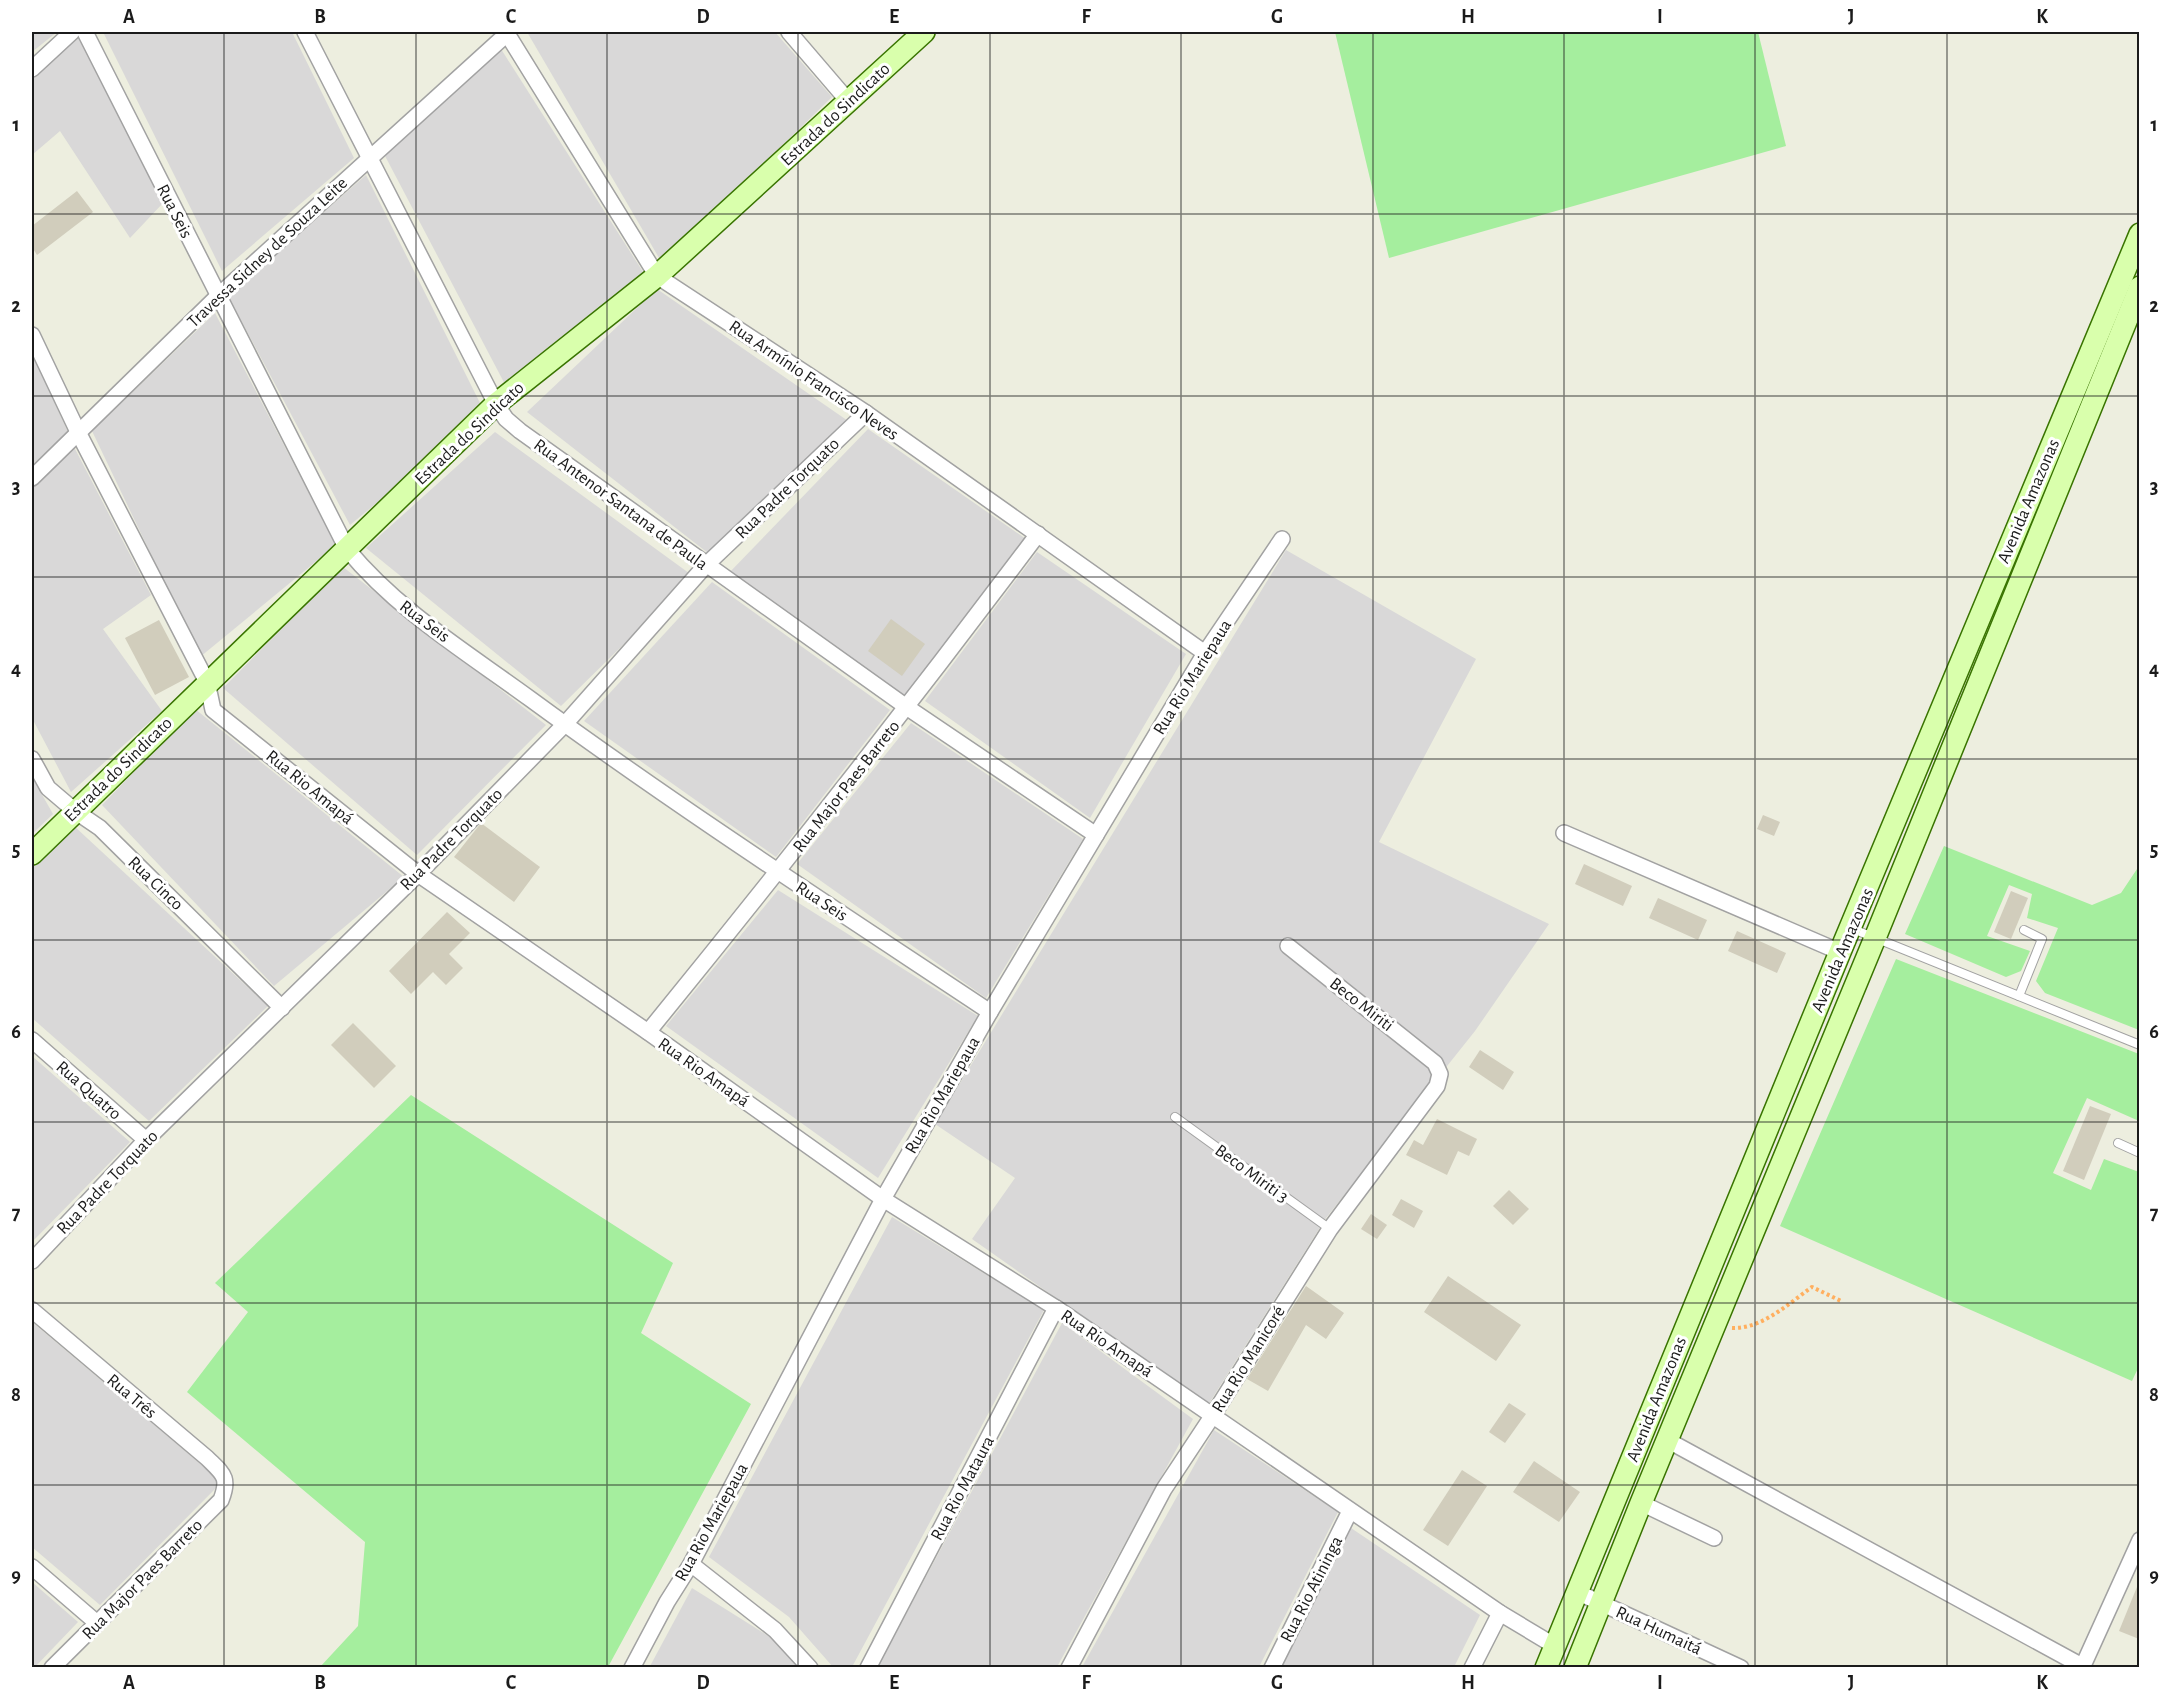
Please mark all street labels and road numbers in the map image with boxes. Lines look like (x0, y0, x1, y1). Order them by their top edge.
street label: Estrada do Sindicato (778, 60, 894, 170)
street label: Travessa Sidney de Souza Leite (184, 174, 351, 331)
street label: Rua Seis (153, 182, 195, 241)
street label: Rua Armínio Francisco Neves (726, 318, 901, 444)
street label: Estrada do Sindicato (412, 379, 528, 489)
street label: Rua Padre Torquato (732, 435, 843, 543)
street label: Rua Antenor Santana de Paula (530, 436, 711, 574)
street label: Avenida Amazonas (1995, 437, 2063, 566)
street label: Rua Seis (396, 597, 453, 646)
street label: Rua Rio Mariepaua (1150, 617, 1235, 738)
street label: Estrada do Sindicato (61, 714, 176, 826)
street label: Rua Major Paes Barreto (790, 717, 904, 856)
street label: Rua Rio Amapá (262, 747, 356, 828)
street label: Rua Padre Torquato (397, 785, 507, 894)
street label: Rua Cinco (124, 853, 186, 914)
street label: Rua Seis (792, 879, 850, 925)
street label: Avenida Amazonas (1809, 886, 1877, 1015)
street label: Beco Miriti (1326, 974, 1397, 1035)
street label: Rua Rio Mariepaua (902, 1034, 984, 1157)
street label: Rua Rio Amapá (655, 1035, 752, 1111)
street label: Rua Quatro (52, 1058, 124, 1124)
street label: Rua Padre Torquato (54, 1127, 162, 1238)
street label: Beco Miriti 3 (1211, 1141, 1291, 1206)
street label: Rua Rio Manicoré (1209, 1303, 1289, 1416)
street label: Rua Rio Amapá (1057, 1307, 1156, 1381)
street label: Avenida Amazonas (1624, 1334, 1690, 1464)
street label: Rua Três (103, 1371, 160, 1422)
street label: Rua Rio Mataura (928, 1433, 998, 1544)
street label: Rua Rio Mariepaua (672, 1460, 752, 1585)
street label: Rua Major Paes Barreto (79, 1516, 206, 1643)
street label: Rua Rio Atininga (1278, 1534, 1346, 1645)
street label: Rua Humaitá (1613, 1603, 1704, 1659)

